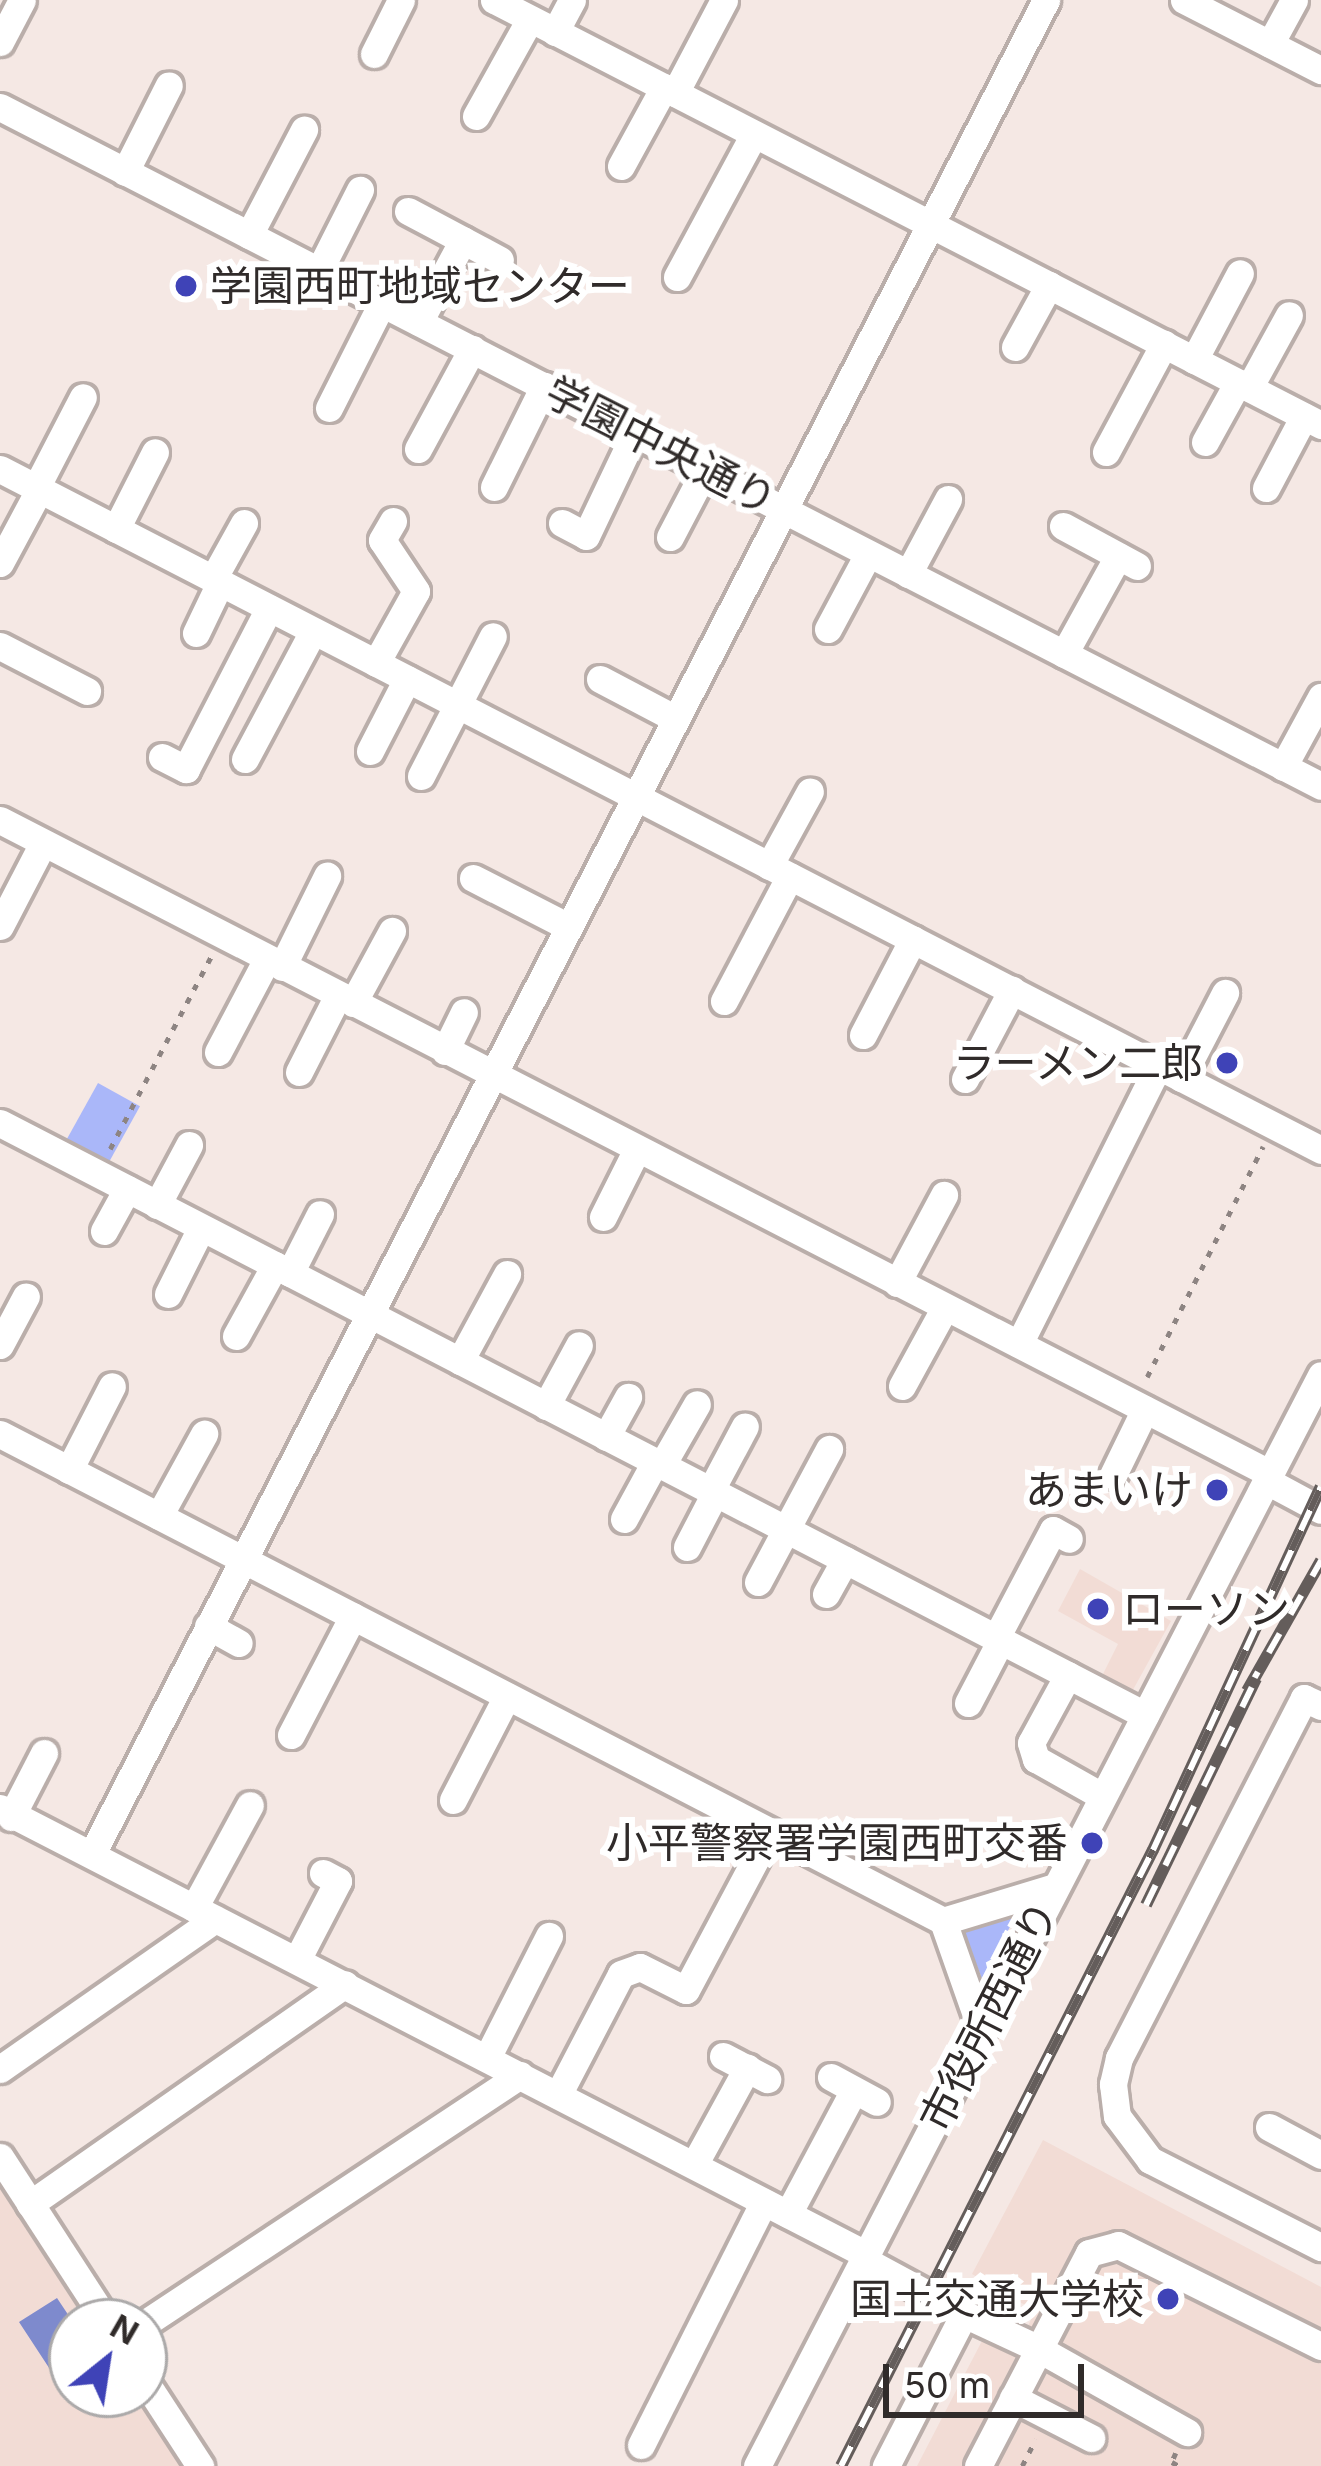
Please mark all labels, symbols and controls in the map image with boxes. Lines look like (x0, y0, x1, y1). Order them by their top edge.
place label: 学園西町地域センター (210, 261, 630, 311)
marker: 学園西町地域センター (173, 273, 199, 299)
street label: 学園中央通り (537, 366, 785, 526)
place label: ラーメン二郎 (951, 1038, 1203, 1088)
marker: ラーメン二郎 (1214, 1050, 1240, 1076)
place label: あまいけ (1025, 1465, 1193, 1515)
marker: あまいけ (1204, 1477, 1230, 1503)
place label: ローソン (1122, 1584, 1290, 1634)
marker: ローソン (1085, 1596, 1111, 1622)
place label: 小平警察署学園西町交番 (606, 1818, 1068, 1868)
marker: 小平警察署学園西町交番 (1079, 1830, 1105, 1856)
street label: 市役所西通り (909, 1892, 1069, 2140)
place label: 国土交通大学校 (850, 2274, 1144, 2324)
marker: 国土交通大学校 (1155, 2286, 1181, 2312)
north arrow (48, 2298, 168, 2418)
text: N (104, 2306, 145, 2353)
scale bar (889, 2340, 1090, 2414)
text: 50 m (904, 2363, 990, 2407)

